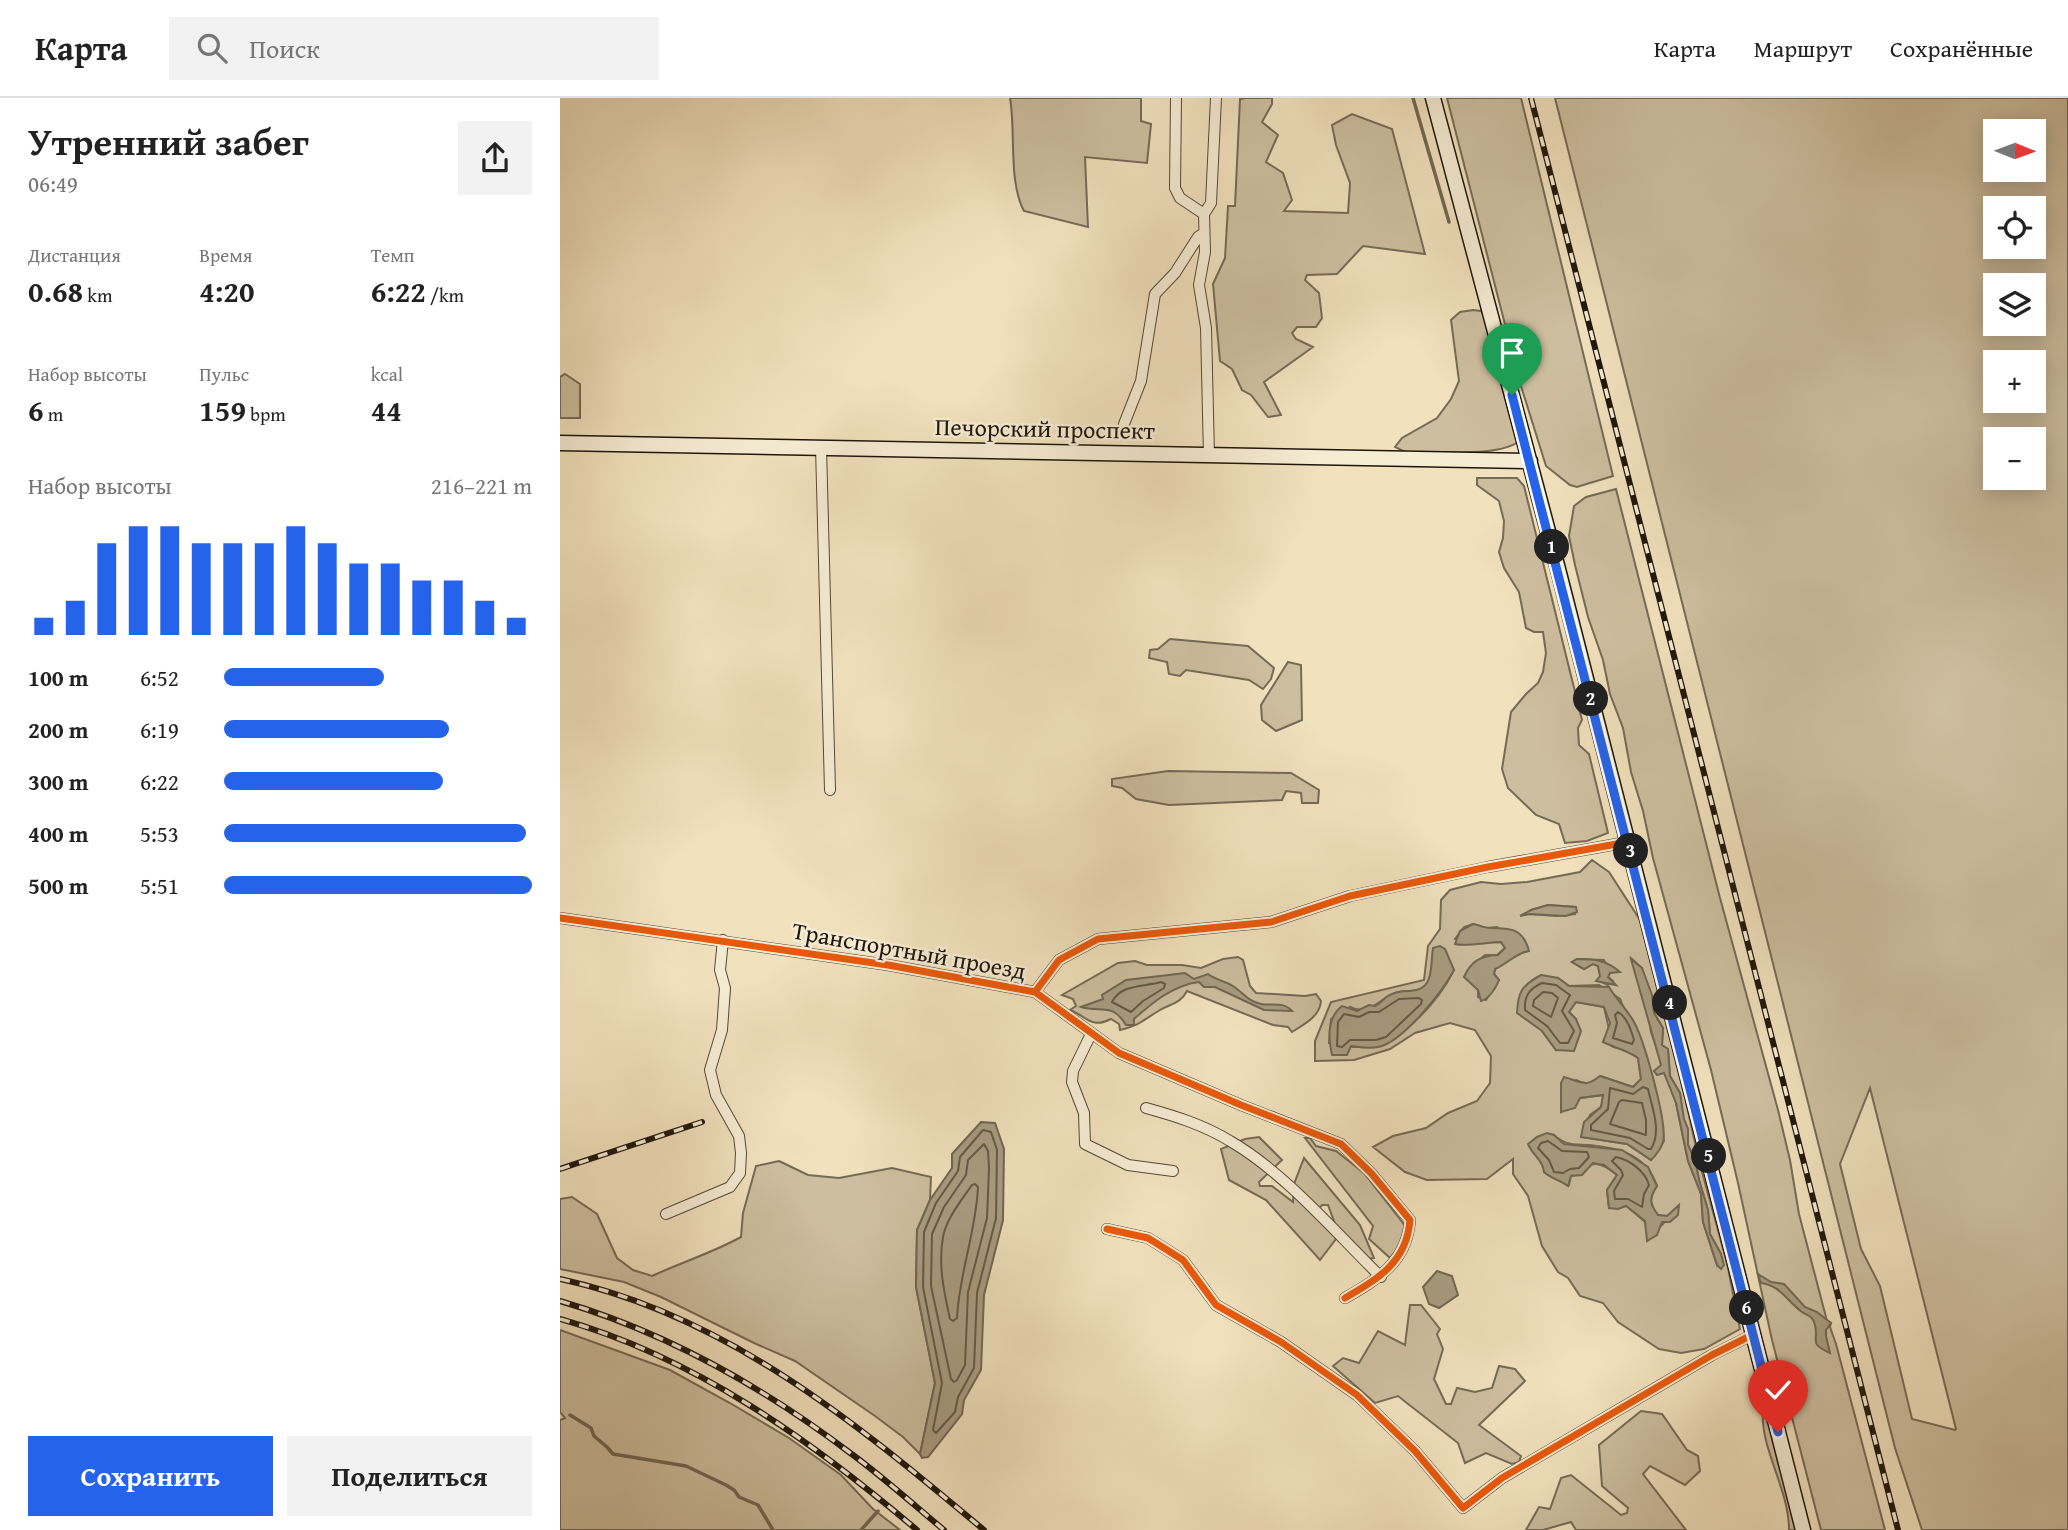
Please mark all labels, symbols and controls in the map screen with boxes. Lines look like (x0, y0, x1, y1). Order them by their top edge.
search box (169, 17, 659, 80)
text: Карта (35, 24, 127, 72)
icon: search (193, 29, 231, 67)
text: Поиск (249, 29, 320, 68)
text: Карта (1654, 31, 1716, 66)
text: Маршрут (1754, 31, 1852, 66)
text: Сохранённые (1890, 31, 2033, 66)
text: Утренний забег (28, 113, 309, 169)
north arrow (1983, 119, 2046, 182)
map controls (1983, 119, 2046, 490)
button: share (458, 121, 532, 195)
text: 06:49 (28, 167, 78, 200)
button: locate (1983, 196, 2046, 259)
text: Дистанция (28, 241, 121, 269)
text: Время (199, 241, 252, 269)
text: Темп (371, 241, 415, 269)
text: 0.68 (28, 269, 83, 313)
text: 4:20 (199, 269, 254, 313)
text: 6:22 (371, 269, 426, 313)
button: layers (1983, 273, 2046, 336)
text: km (83, 281, 112, 309)
text: /km (426, 281, 464, 309)
pin (1482, 323, 1542, 395)
icon: arrive (1493, 334, 1531, 372)
button: + (1983, 350, 2046, 413)
text: Набор высоты (28, 360, 147, 388)
text: Пульс (199, 360, 249, 388)
text: kcal (371, 360, 403, 388)
text: 6 (28, 388, 44, 432)
text: 159 (199, 388, 246, 432)
text: 44 (371, 388, 402, 432)
text: m (44, 400, 63, 428)
text: bpm (246, 400, 286, 428)
street label: Печорский проспект (935, 409, 1156, 448)
button: − (1983, 427, 2046, 490)
text: Набор высоты (28, 469, 172, 502)
text: 216–221 m (431, 469, 532, 502)
pin: 1 (1534, 530, 1570, 564)
text: 1 (1547, 532, 1556, 560)
text: 100 m (28, 661, 89, 694)
text: 6:52 (140, 661, 179, 694)
pin: 2 (1574, 682, 1608, 716)
text: 2 (1586, 684, 1595, 712)
text: 200 m (28, 713, 89, 746)
text: 6:19 (140, 713, 179, 746)
text: 300 m (28, 765, 89, 798)
text: 6:22 (140, 765, 179, 798)
text: 400 m (28, 817, 89, 850)
text: 5:53 (140, 817, 179, 850)
pin: 3 (1614, 834, 1648, 868)
text: 3 (1626, 836, 1635, 864)
text: 500 m (28, 869, 89, 902)
text: 5:51 (140, 869, 179, 902)
street label: Транспортный проезд (790, 913, 1029, 988)
pin: 4 (1652, 986, 1688, 1020)
text: 4 (1665, 988, 1674, 1016)
pin: 5 (1692, 1138, 1726, 1174)
text: 5 (1704, 1141, 1713, 1169)
pin: 6 (1730, 1290, 1764, 1326)
text: 6 (1742, 1293, 1751, 1321)
pin (1748, 1360, 1808, 1432)
icon: check (1759, 1371, 1797, 1409)
button: Сохранить (28, 1436, 273, 1516)
button: Поделиться (287, 1436, 532, 1516)

